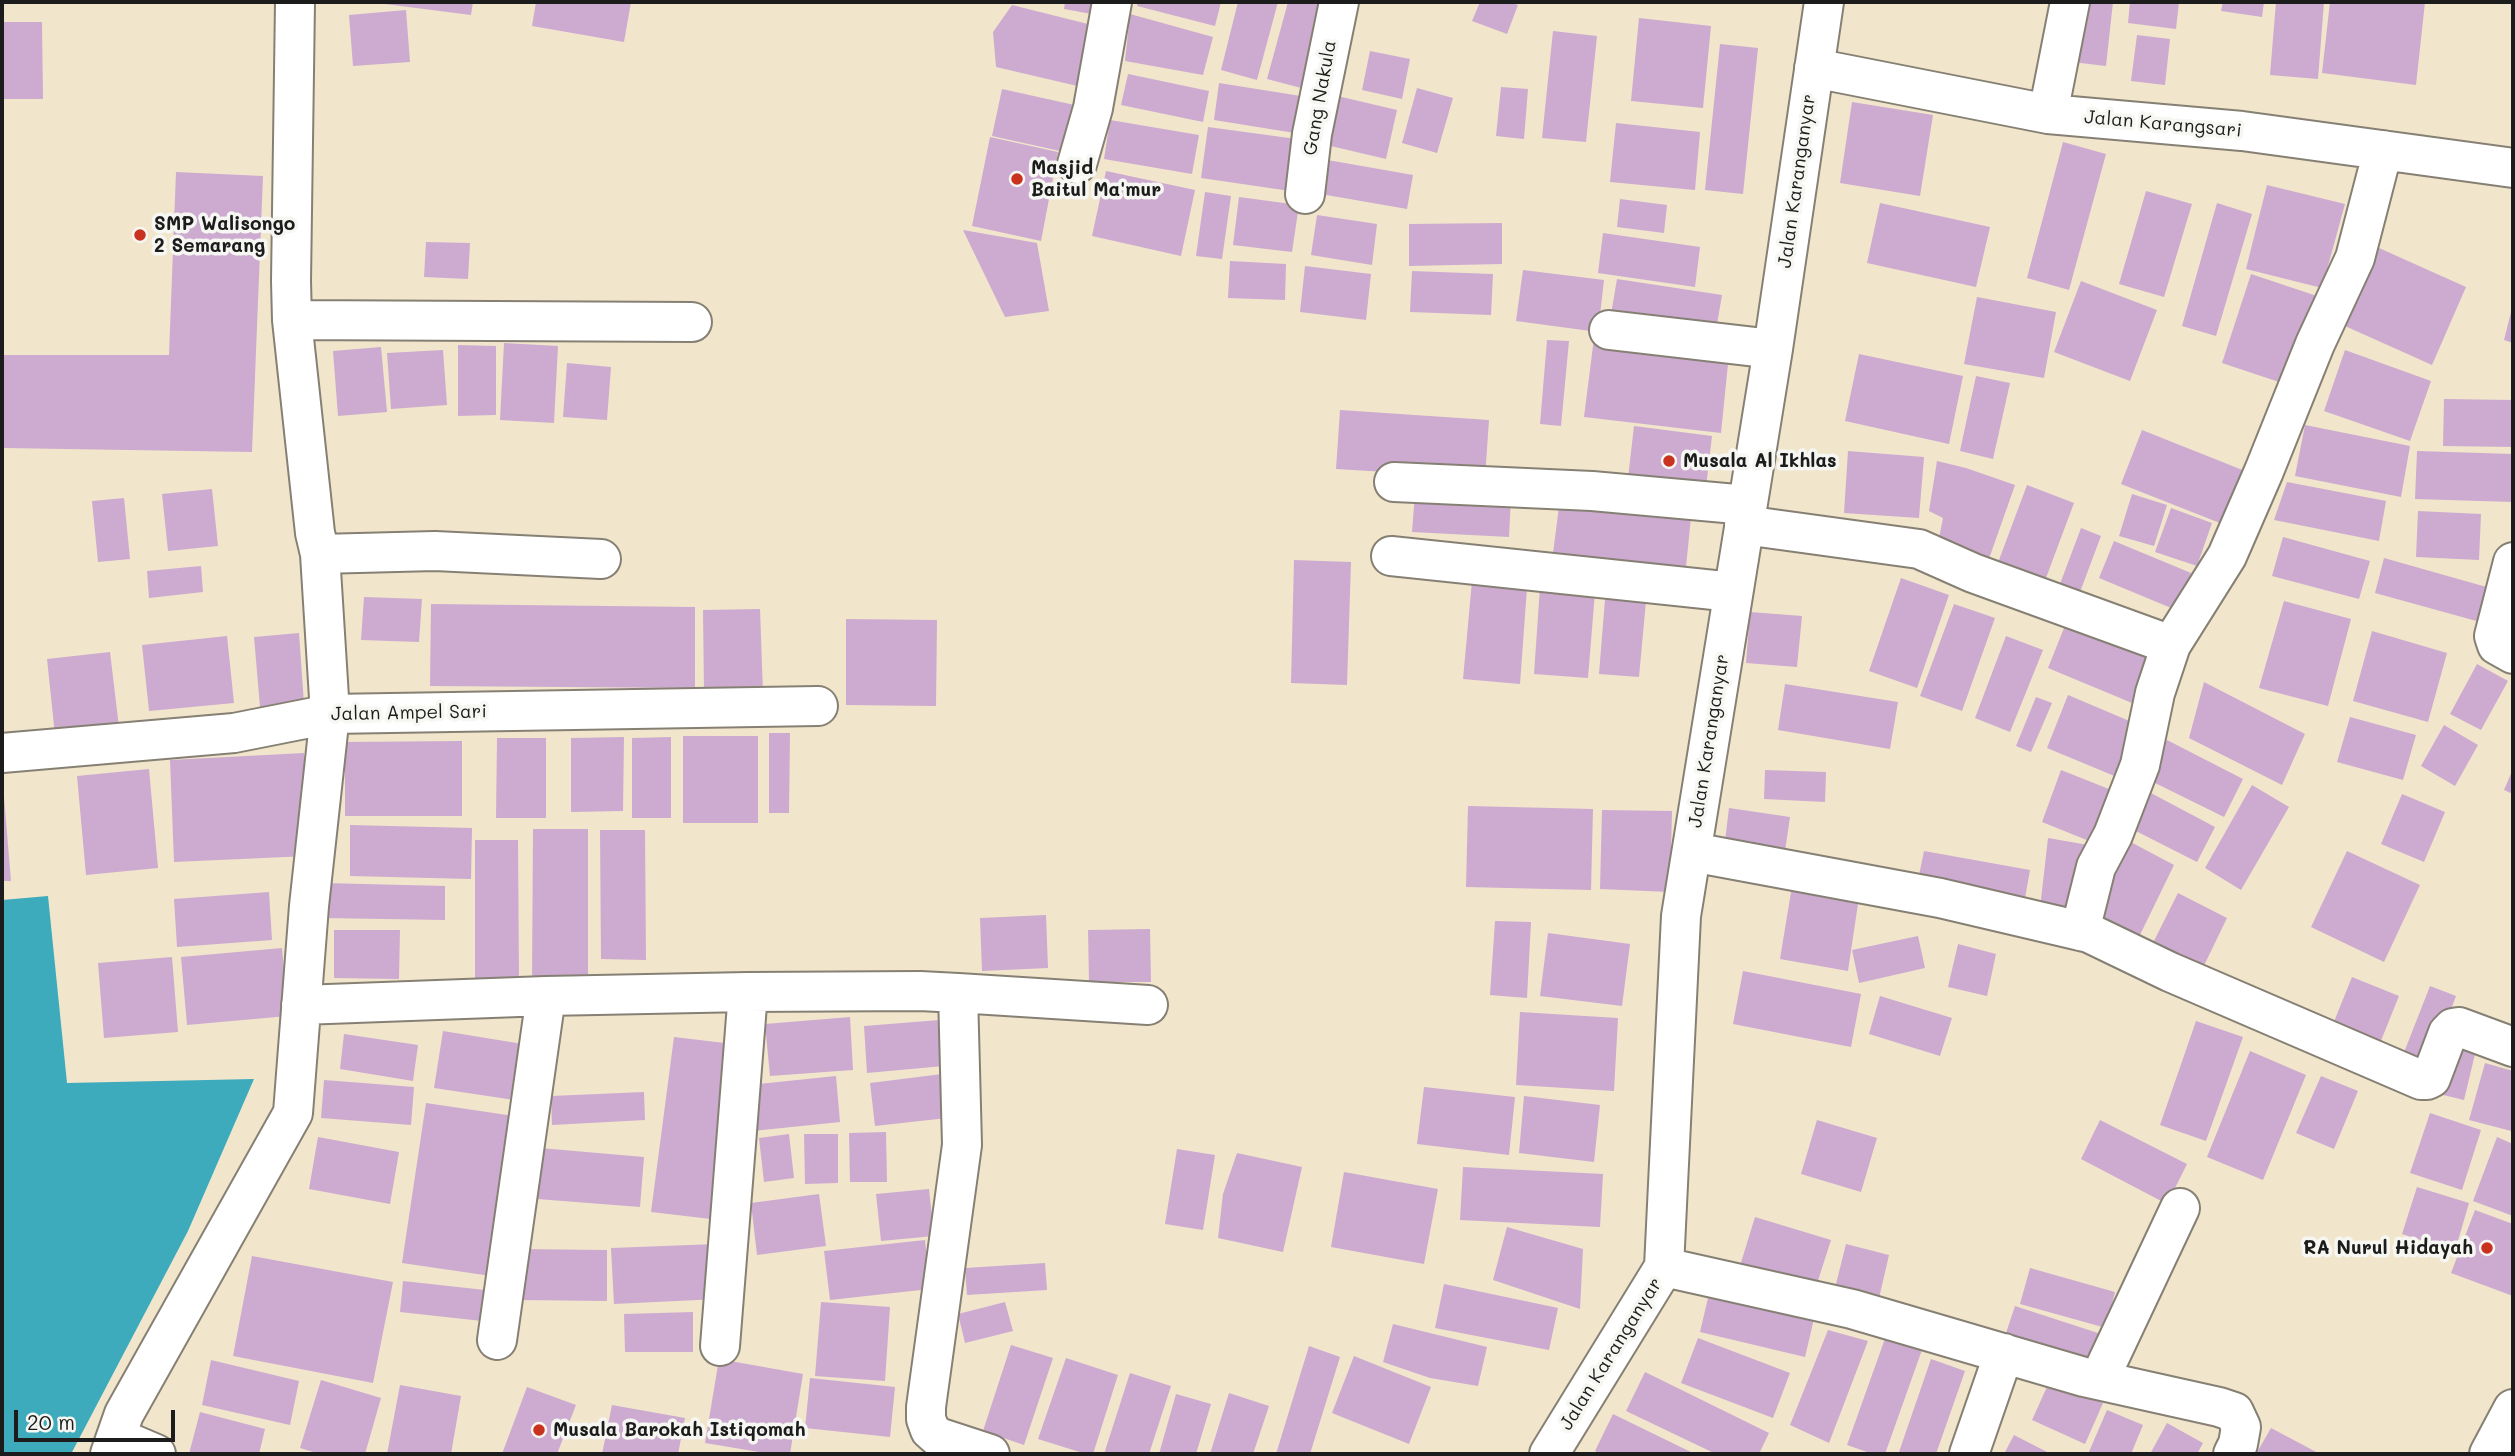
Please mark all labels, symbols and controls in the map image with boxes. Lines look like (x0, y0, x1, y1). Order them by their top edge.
street label: Gang Nakula (1299, 39, 1341, 157)
street label: Jalan Karanganyar (1774, 93, 1820, 269)
street label: Jalan Karangsari (2083, 106, 2243, 142)
place label: Masjid Baitul Ma'mur (1031, 157, 1161, 201)
marker: Masjid Baitul Ma'mur (1009, 171, 1025, 187)
place label: SMP Walisongo 2 Semarang (154, 213, 295, 257)
marker: SMP Walisongo 2 Semarang (132, 227, 148, 243)
place label: Musala Al Ikhlas (1683, 450, 1837, 472)
marker: Musala Al Ikhlas (1661, 453, 1677, 469)
street label: Jalan Karanganyar (1684, 653, 1734, 829)
street label: Jalan Ampel Sari (331, 700, 487, 726)
place label: RA Nurul Hidayah (2303, 1237, 2473, 1259)
marker: RA Nurul Hidayah (2479, 1240, 2495, 1256)
street label: Jalan Karanganyar (1555, 1274, 1667, 1434)
scale bar (18, 1396, 178, 1440)
text: 20 m (27, 1408, 75, 1435)
place label: Musala Barokah Istiqomah (553, 1419, 806, 1441)
marker: Musala Barokah Istiqomah (531, 1422, 547, 1438)

